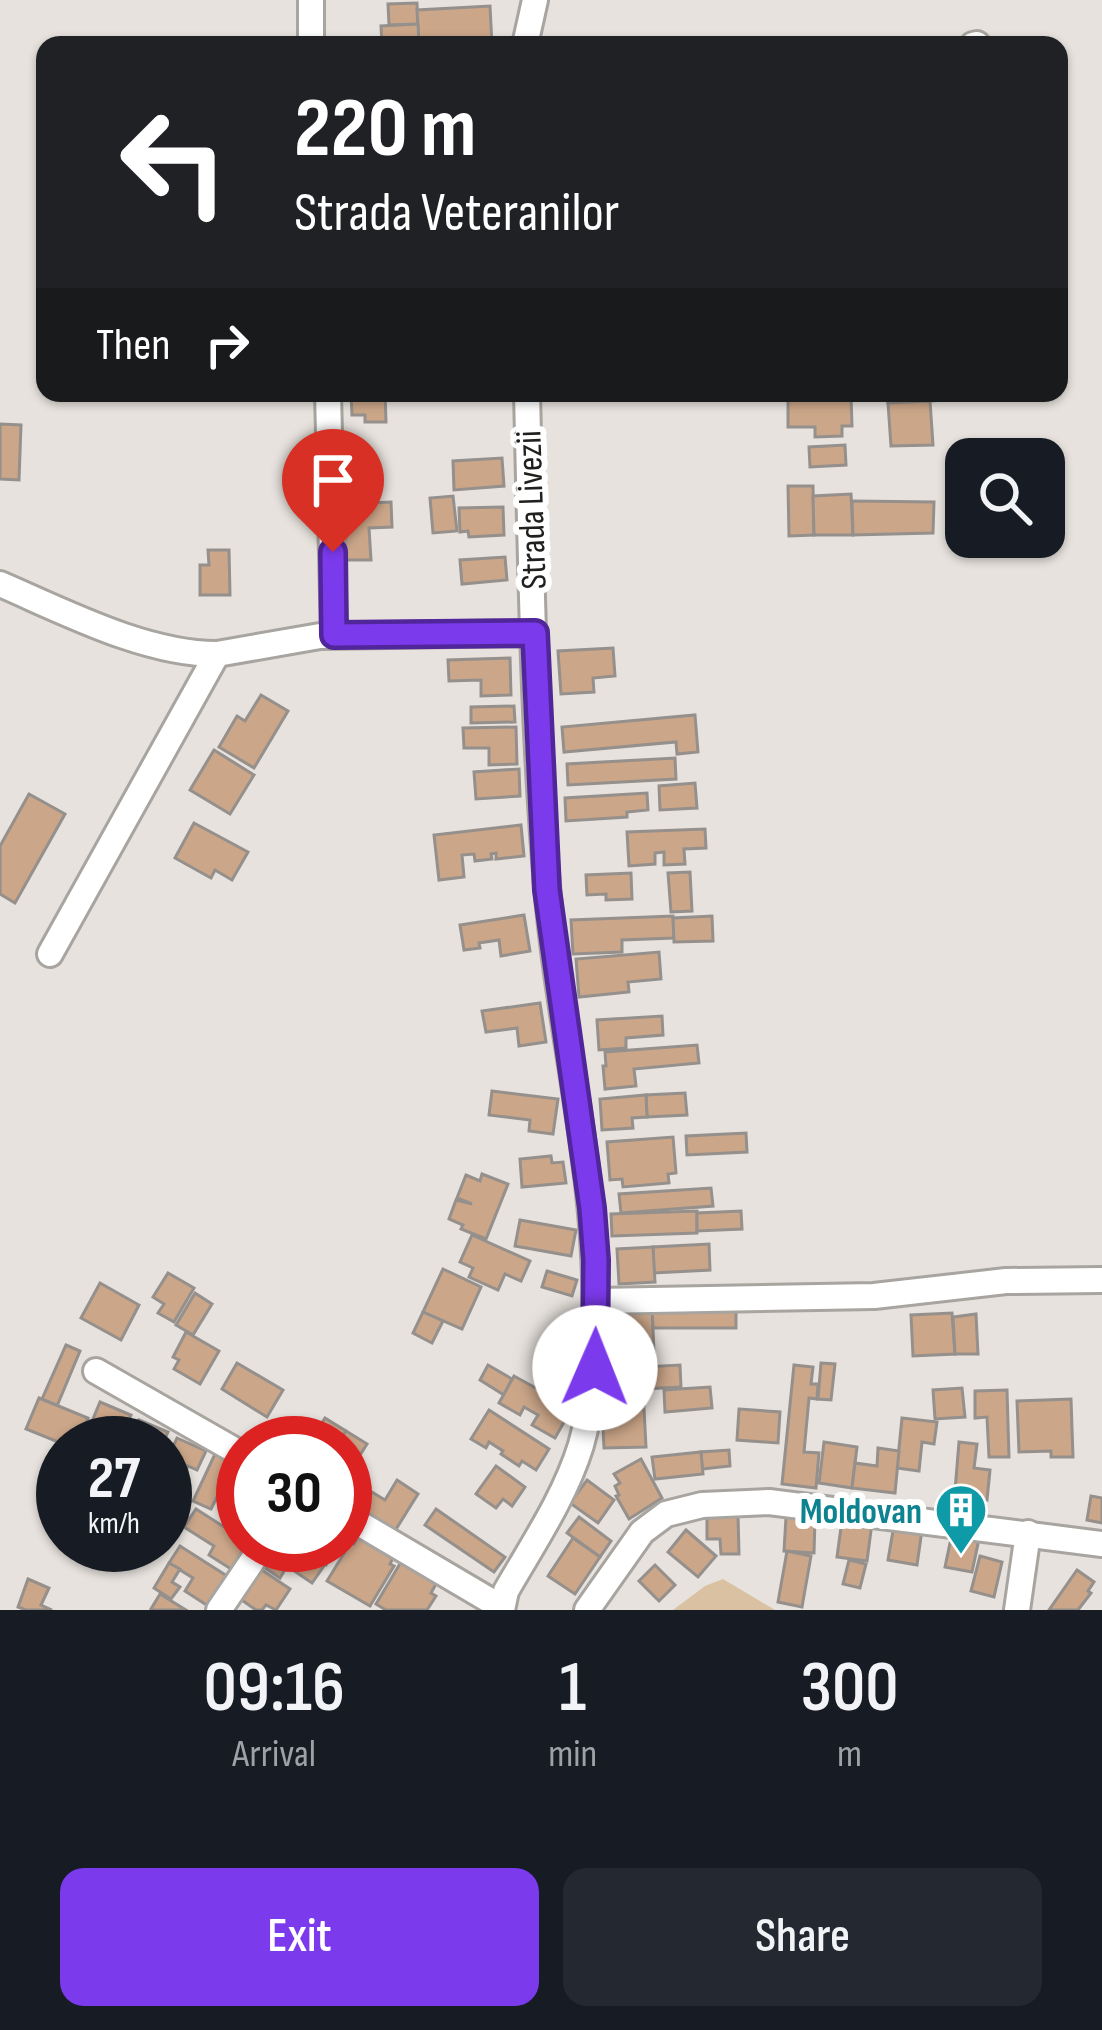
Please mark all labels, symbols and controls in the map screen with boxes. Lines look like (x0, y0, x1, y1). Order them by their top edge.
text: 220 m (294, 79, 476, 180)
icon: left (96, 84, 252, 240)
text: Strada Veteranilor (294, 181, 619, 246)
icon: right (194, 312, 260, 378)
text: Then (96, 318, 170, 373)
pin (282, 429, 384, 552)
street label: Strada Livezii (508, 430, 557, 590)
map controls (945, 438, 1065, 558)
button: search (945, 438, 1065, 558)
icon: arrive (300, 447, 366, 513)
position arrow (532, 1305, 658, 1431)
speed limit sign: 30 (216, 1416, 372, 1572)
text: 27 (88, 1443, 140, 1515)
building icon: Moldovan (933, 1482, 989, 1556)
place label: Moldovan (800, 1491, 922, 1534)
text: km/h (88, 1506, 140, 1542)
text: 09:16 (203, 1645, 345, 1732)
text: 1 (559, 1645, 586, 1732)
text: 300 (801, 1645, 899, 1732)
text: Arrival (232, 1731, 316, 1778)
text: min (548, 1731, 597, 1778)
text: m (837, 1731, 862, 1778)
button: Exit (60, 1868, 539, 2006)
button: Share (563, 1868, 1042, 2006)

